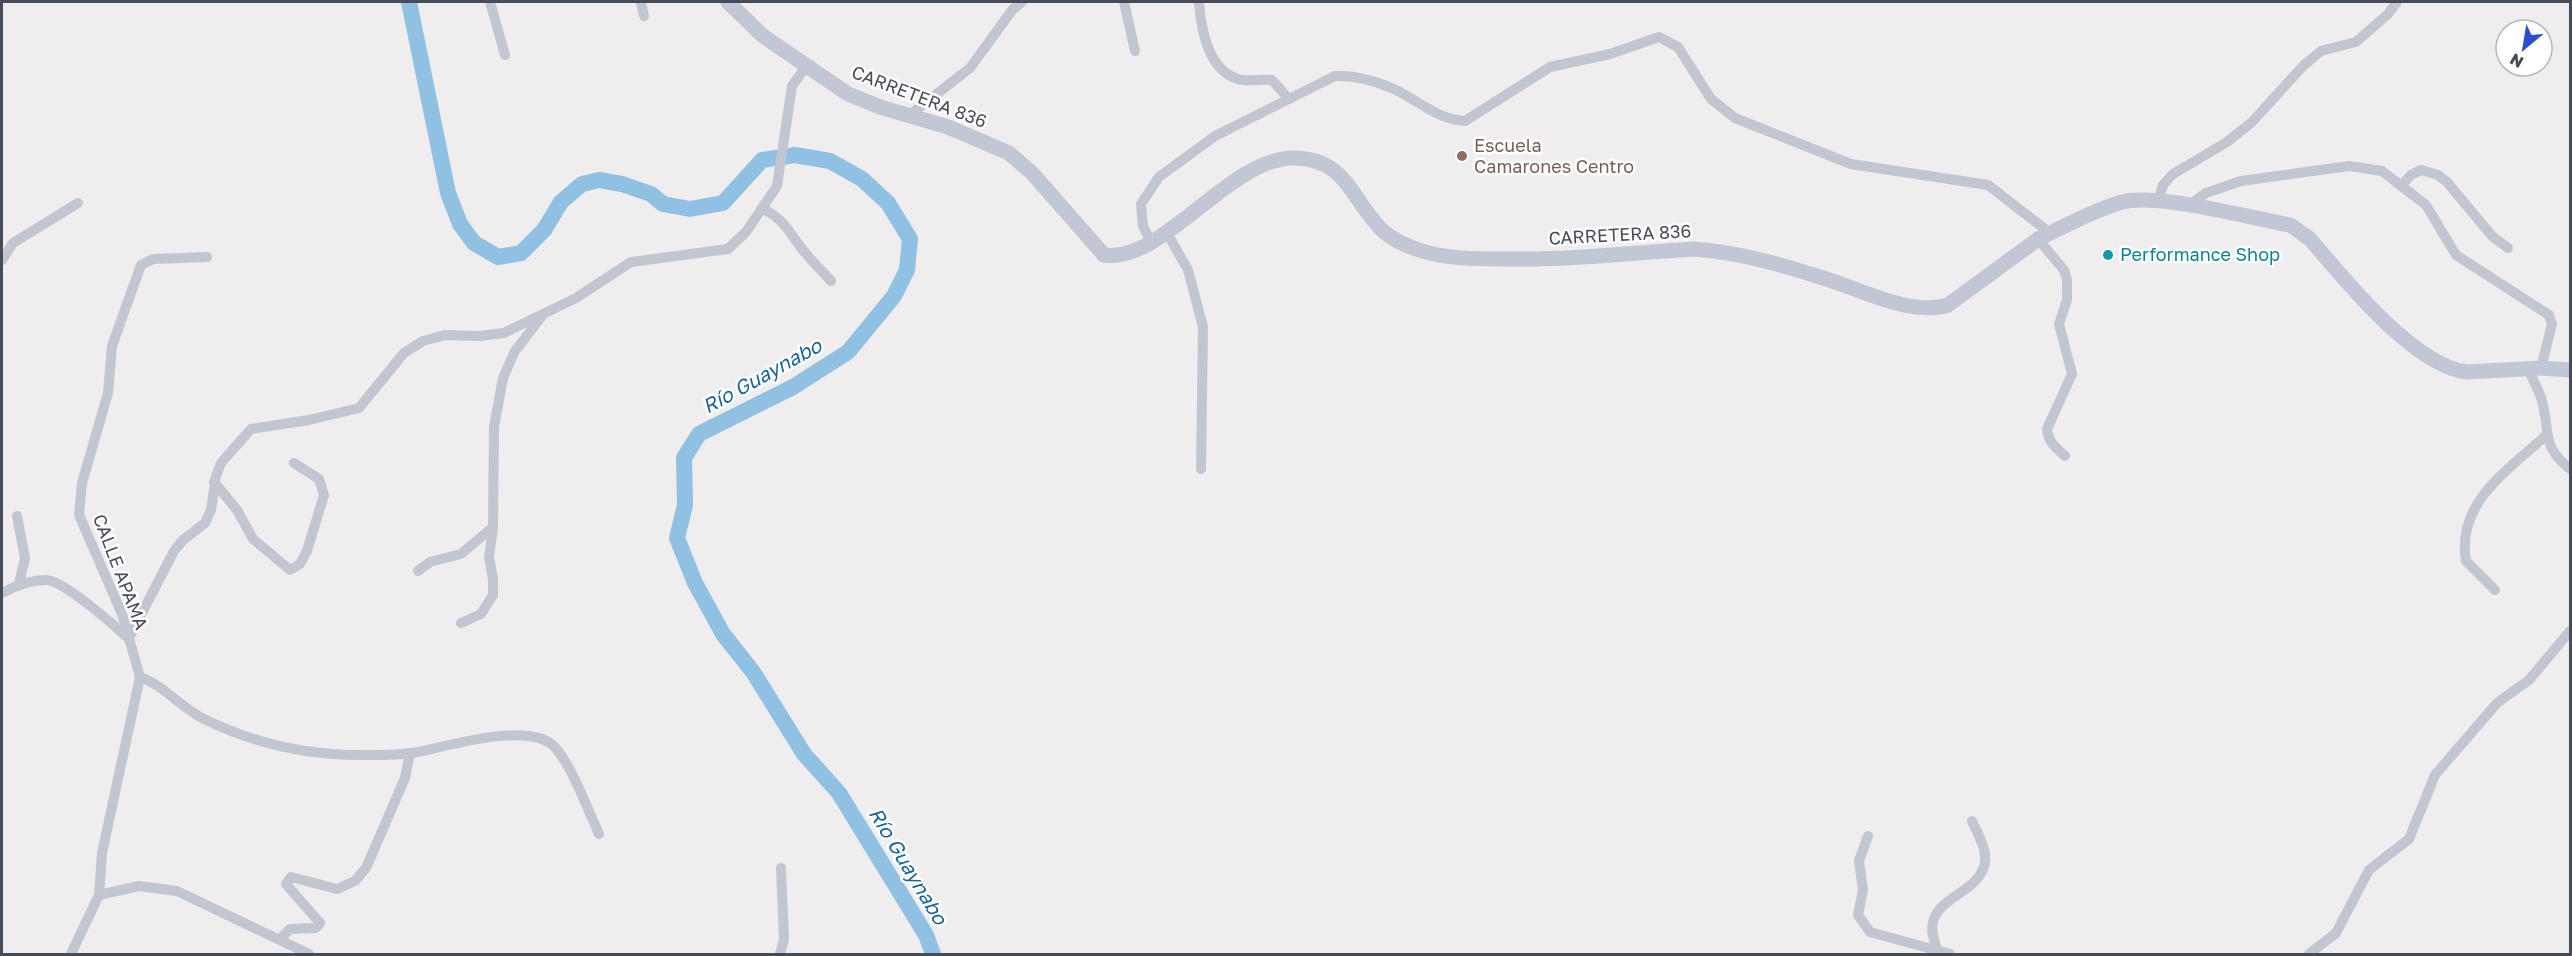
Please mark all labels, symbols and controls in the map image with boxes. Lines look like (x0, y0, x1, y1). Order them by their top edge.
north arrow (2494, 18, 2554, 78)
text: N (2506, 49, 2527, 73)
street label: CARRETERA 836 (849, 60, 990, 132)
place label: Escuela Camarones Centro (1474, 134, 1634, 177)
marker: Escuela Camarones Centro (1455, 149, 1469, 163)
street label: CARRETERA 836 (1548, 219, 1692, 249)
place label: Performance Shop (2120, 243, 2280, 265)
marker: Performance Shop (2101, 248, 2115, 262)
water label: Río Guaynabo (698, 332, 826, 419)
street label: CALLE APAMA (89, 511, 153, 633)
water label: Río Guaynabo (864, 803, 954, 930)

